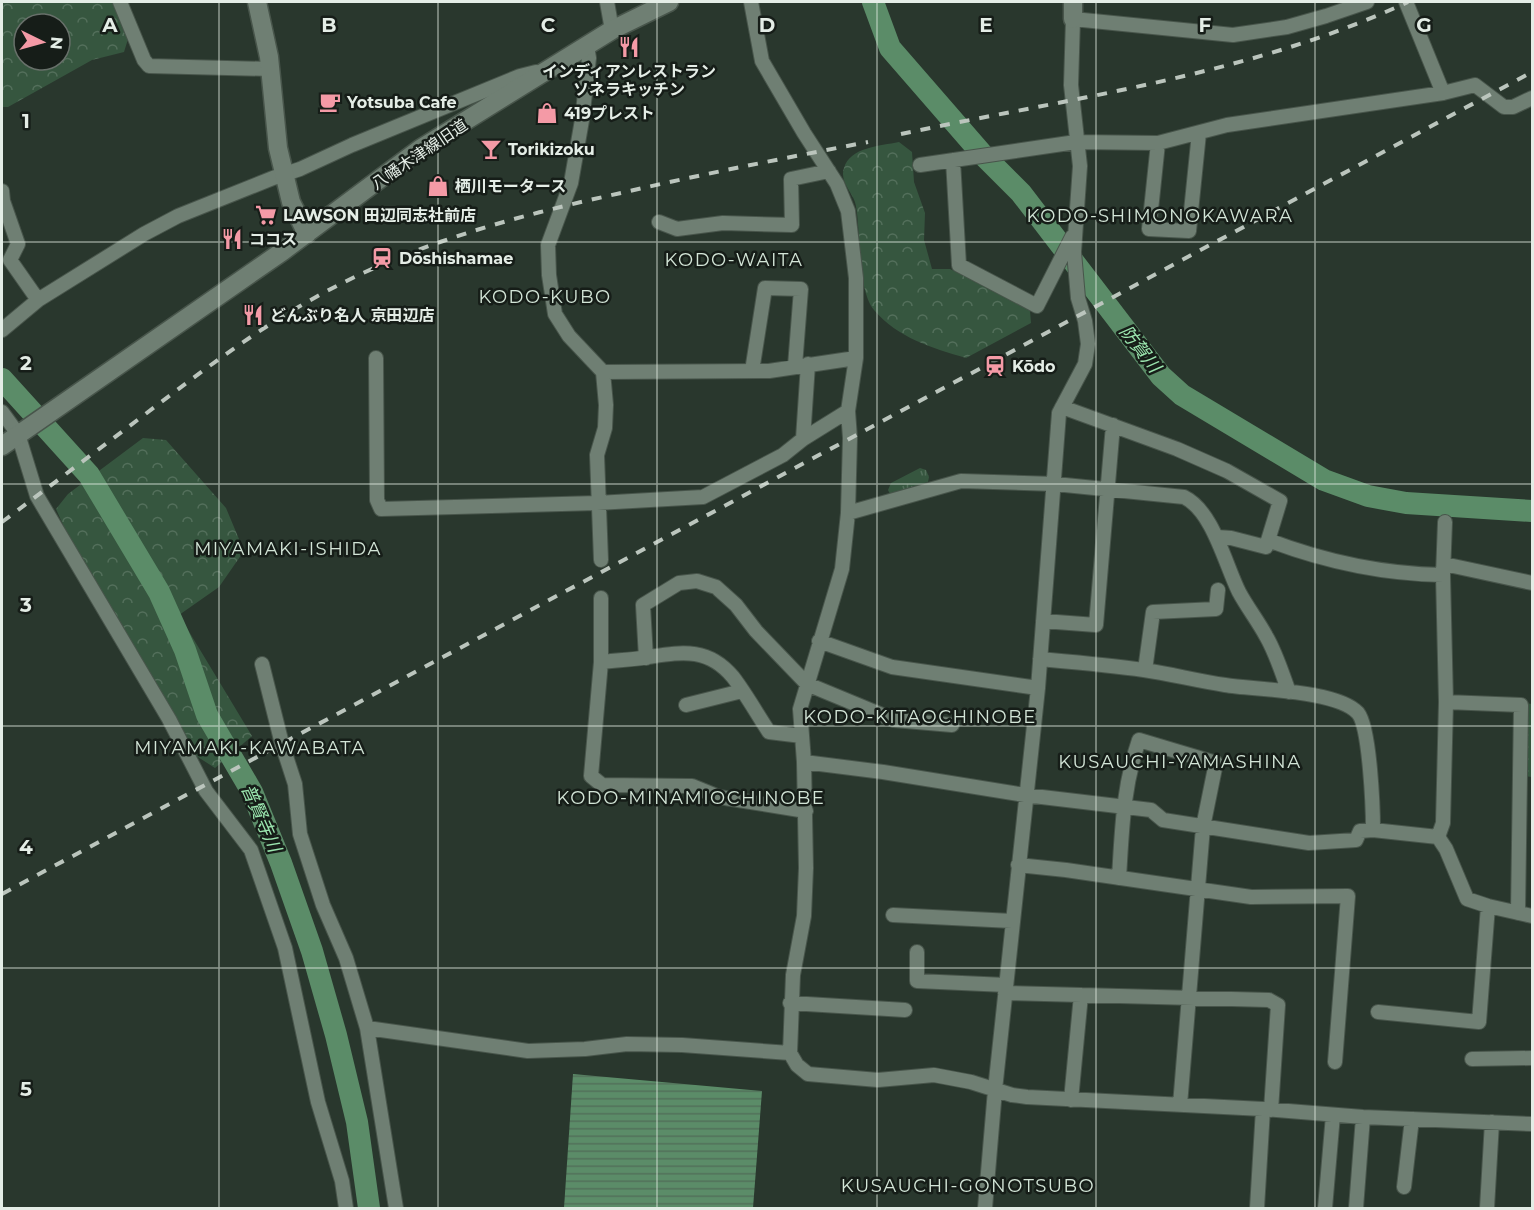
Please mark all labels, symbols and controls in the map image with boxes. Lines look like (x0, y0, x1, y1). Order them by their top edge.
north arrow (12, 12, 72, 72)
text: A (101, 13, 118, 37)
text: B (321, 13, 337, 37)
text: C (541, 13, 556, 37)
text: D (759, 13, 775, 37)
text: E (979, 13, 993, 37)
text: F (1199, 13, 1212, 37)
text: G (1416, 13, 1432, 37)
restaurant icon: インディアンレストラン ソネラキッチン (617, 35, 641, 59)
text: N (46, 36, 66, 51)
place label: インディアンレストラン ソネラキッチン (542, 62, 716, 99)
cafe icon: Yotsuba Cafe (318, 90, 342, 114)
place label: Yotsuba Cafe (346, 93, 457, 112)
shop icon: 419プレスト (535, 101, 559, 125)
place label: 419プレスト (564, 104, 655, 123)
text: 1 (22, 109, 30, 133)
street label: 八幡木津線旧道 (368, 115, 471, 194)
bar icon: Torikizoku (479, 137, 503, 161)
place label: Torikizoku (508, 140, 595, 159)
shop icon: 栖川モータース (426, 174, 450, 198)
place label: 栖川モータース (455, 177, 566, 196)
supermarket icon: LAWSON 田辺同志社前店 (254, 203, 278, 227)
district label: KODO-SHIMONOKAWARA (1027, 205, 1293, 227)
place label: LAWSON 田辺同志社前店 (283, 206, 476, 225)
restaurant icon: ココス (220, 227, 244, 251)
place label: ココス (249, 230, 297, 249)
station icon: Dōshishamae (370, 246, 394, 270)
place label: Dōshishamae (399, 249, 513, 268)
district label: KODO-WAITA (664, 249, 804, 271)
district label: KODO-KUBO (478, 286, 612, 308)
restaurant icon: どんぶり名人 京田辺店 (241, 303, 265, 327)
place label: どんぶり名人 京田辺店 (270, 306, 435, 325)
water label: 防賀川 (1115, 321, 1167, 379)
text: 2 (20, 351, 32, 375)
station icon: Kōdo (983, 354, 1007, 378)
place label: Kōdo (1012, 357, 1056, 376)
district label: MIYAMAKI-ISHIDA (194, 538, 382, 560)
text: 3 (19, 593, 32, 617)
district label: KODO-KITAOCHINOBE (803, 706, 1037, 728)
district label: MIYAMAKI-KAWABATA (134, 737, 366, 759)
district label: KUSAUCHI-YAMASHINA (1058, 751, 1302, 773)
water label: 普賢寺川 (236, 781, 287, 857)
district label: KODO-MINAMIOCHINOBE (557, 787, 825, 809)
text: 4 (19, 835, 33, 859)
text: 5 (20, 1077, 32, 1101)
district label: KUSAUCHI-GONOTSUBO (841, 1175, 1095, 1197)

